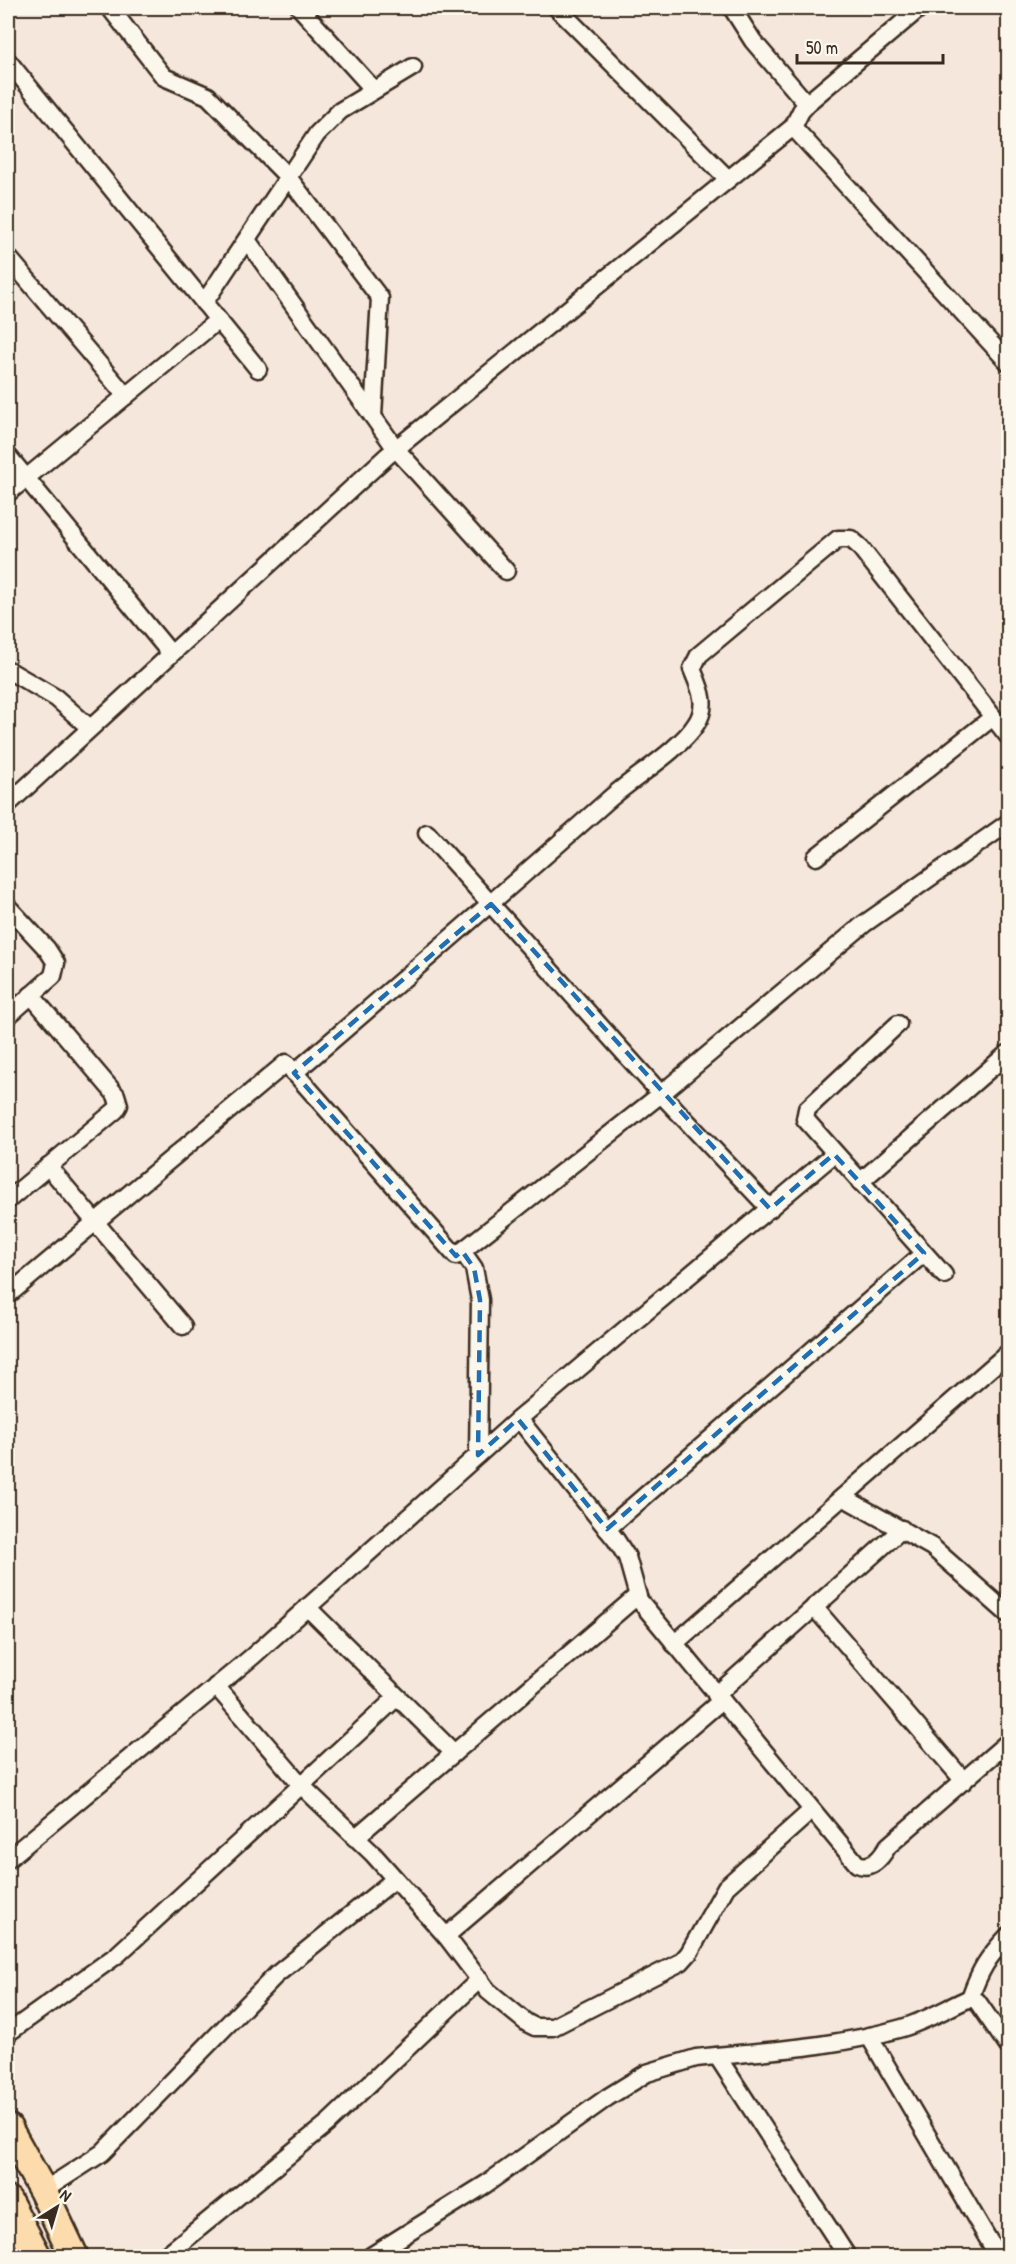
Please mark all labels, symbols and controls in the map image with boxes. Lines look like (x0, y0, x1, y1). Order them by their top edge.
scale bar (797, 27, 942, 65)
text: 50 m (806, 35, 838, 60)
north arrow (27, 2177, 87, 2237)
text: N (56, 2184, 76, 2207)

